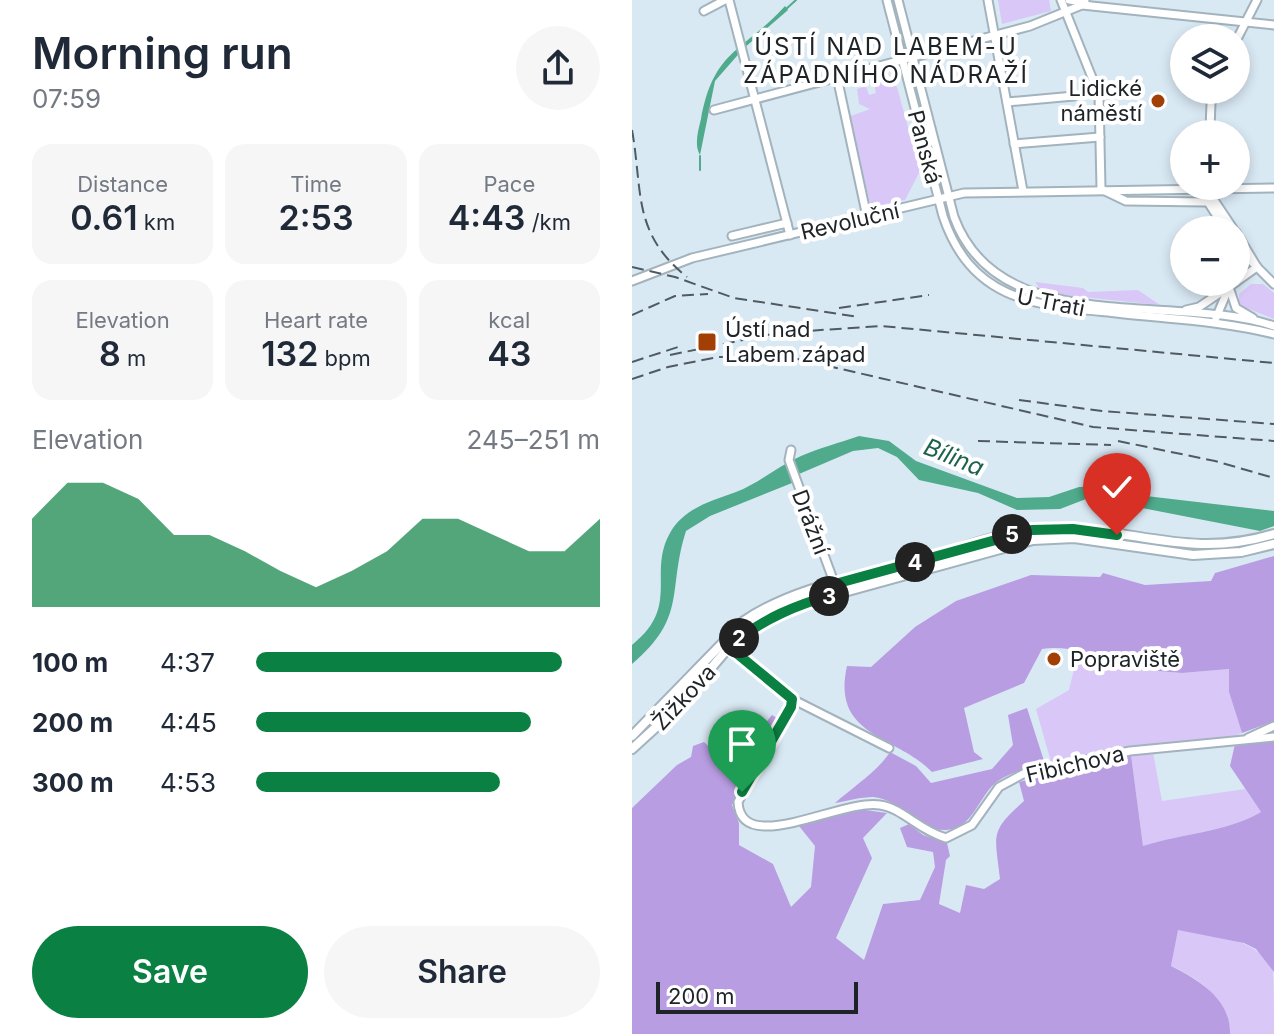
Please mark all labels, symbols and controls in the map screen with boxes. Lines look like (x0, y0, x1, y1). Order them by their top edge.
map controls (1170, 24, 1250, 296)
button: layers (1170, 24, 1250, 104)
text: Morning run (32, 26, 293, 80)
button: share (516, 26, 600, 110)
district label: ÚSTÍ NAD LABEM-U ZÁPADNÍHO NÁDRAŽÍ (743, 31, 1029, 89)
place label: Lidické náměstí (1060, 75, 1143, 126)
text: 07:59 (32, 83, 101, 114)
marker: Lidické náměstí (1149, 92, 1167, 110)
street label: Panská (903, 107, 947, 187)
button: + (1170, 120, 1250, 200)
text: Distance (77, 171, 168, 197)
text: Time (290, 171, 342, 197)
text: Pace (483, 171, 535, 197)
text: 0.61 (70, 197, 138, 238)
text: 2:53 (278, 197, 354, 238)
text: 4:43 (448, 197, 525, 238)
street label: Revoluční (798, 197, 903, 245)
text: km (138, 209, 175, 235)
text: /km (525, 209, 571, 235)
button: − (1170, 216, 1250, 296)
street label: U Trati (1015, 283, 1087, 321)
text: Elevation (76, 307, 170, 333)
text: Heart rate (264, 307, 368, 333)
text: kcal (488, 307, 530, 333)
place label: Ústí nad Labem západ (725, 316, 866, 367)
marker: Ústí nad Labem západ (696, 331, 718, 353)
text: 8 (99, 333, 121, 374)
text: 132 (261, 333, 318, 374)
text: 43 (487, 333, 531, 374)
text: m (121, 345, 146, 371)
text: bpm (318, 345, 371, 371)
text: Elevation (32, 424, 143, 455)
text: 245–251 m (467, 424, 600, 455)
water label: Bílina (920, 432, 988, 482)
pin (1083, 453, 1151, 535)
icon: check (1095, 465, 1139, 509)
street label: Drážní (787, 486, 835, 559)
pin: 5 (992, 514, 1032, 554)
text: 5 (1005, 521, 1019, 547)
pin: 4 (895, 542, 935, 582)
text: 4 (908, 549, 922, 575)
pin: 3 (809, 576, 849, 616)
text: 3 (822, 583, 836, 609)
pin: 2 (719, 618, 759, 658)
text: 2 (732, 625, 746, 651)
place label: Popraviště (1070, 646, 1180, 672)
text: 100 m (32, 647, 108, 678)
text: 4:37 (160, 647, 215, 678)
marker: Popraviště (1045, 650, 1063, 668)
street label: Žižkova (647, 659, 721, 735)
text: 200 m (32, 707, 113, 738)
text: 4:45 (160, 707, 217, 738)
pin (708, 710, 776, 792)
icon: arrive (720, 722, 764, 766)
street label: Fibichova (1023, 740, 1127, 788)
text: 300 m (32, 767, 114, 798)
text: 4:53 (160, 767, 216, 798)
button: Save (32, 926, 308, 1018)
button: Share (324, 926, 600, 1018)
scale bar (656, 978, 858, 1014)
text: 200 m (668, 983, 735, 1009)

